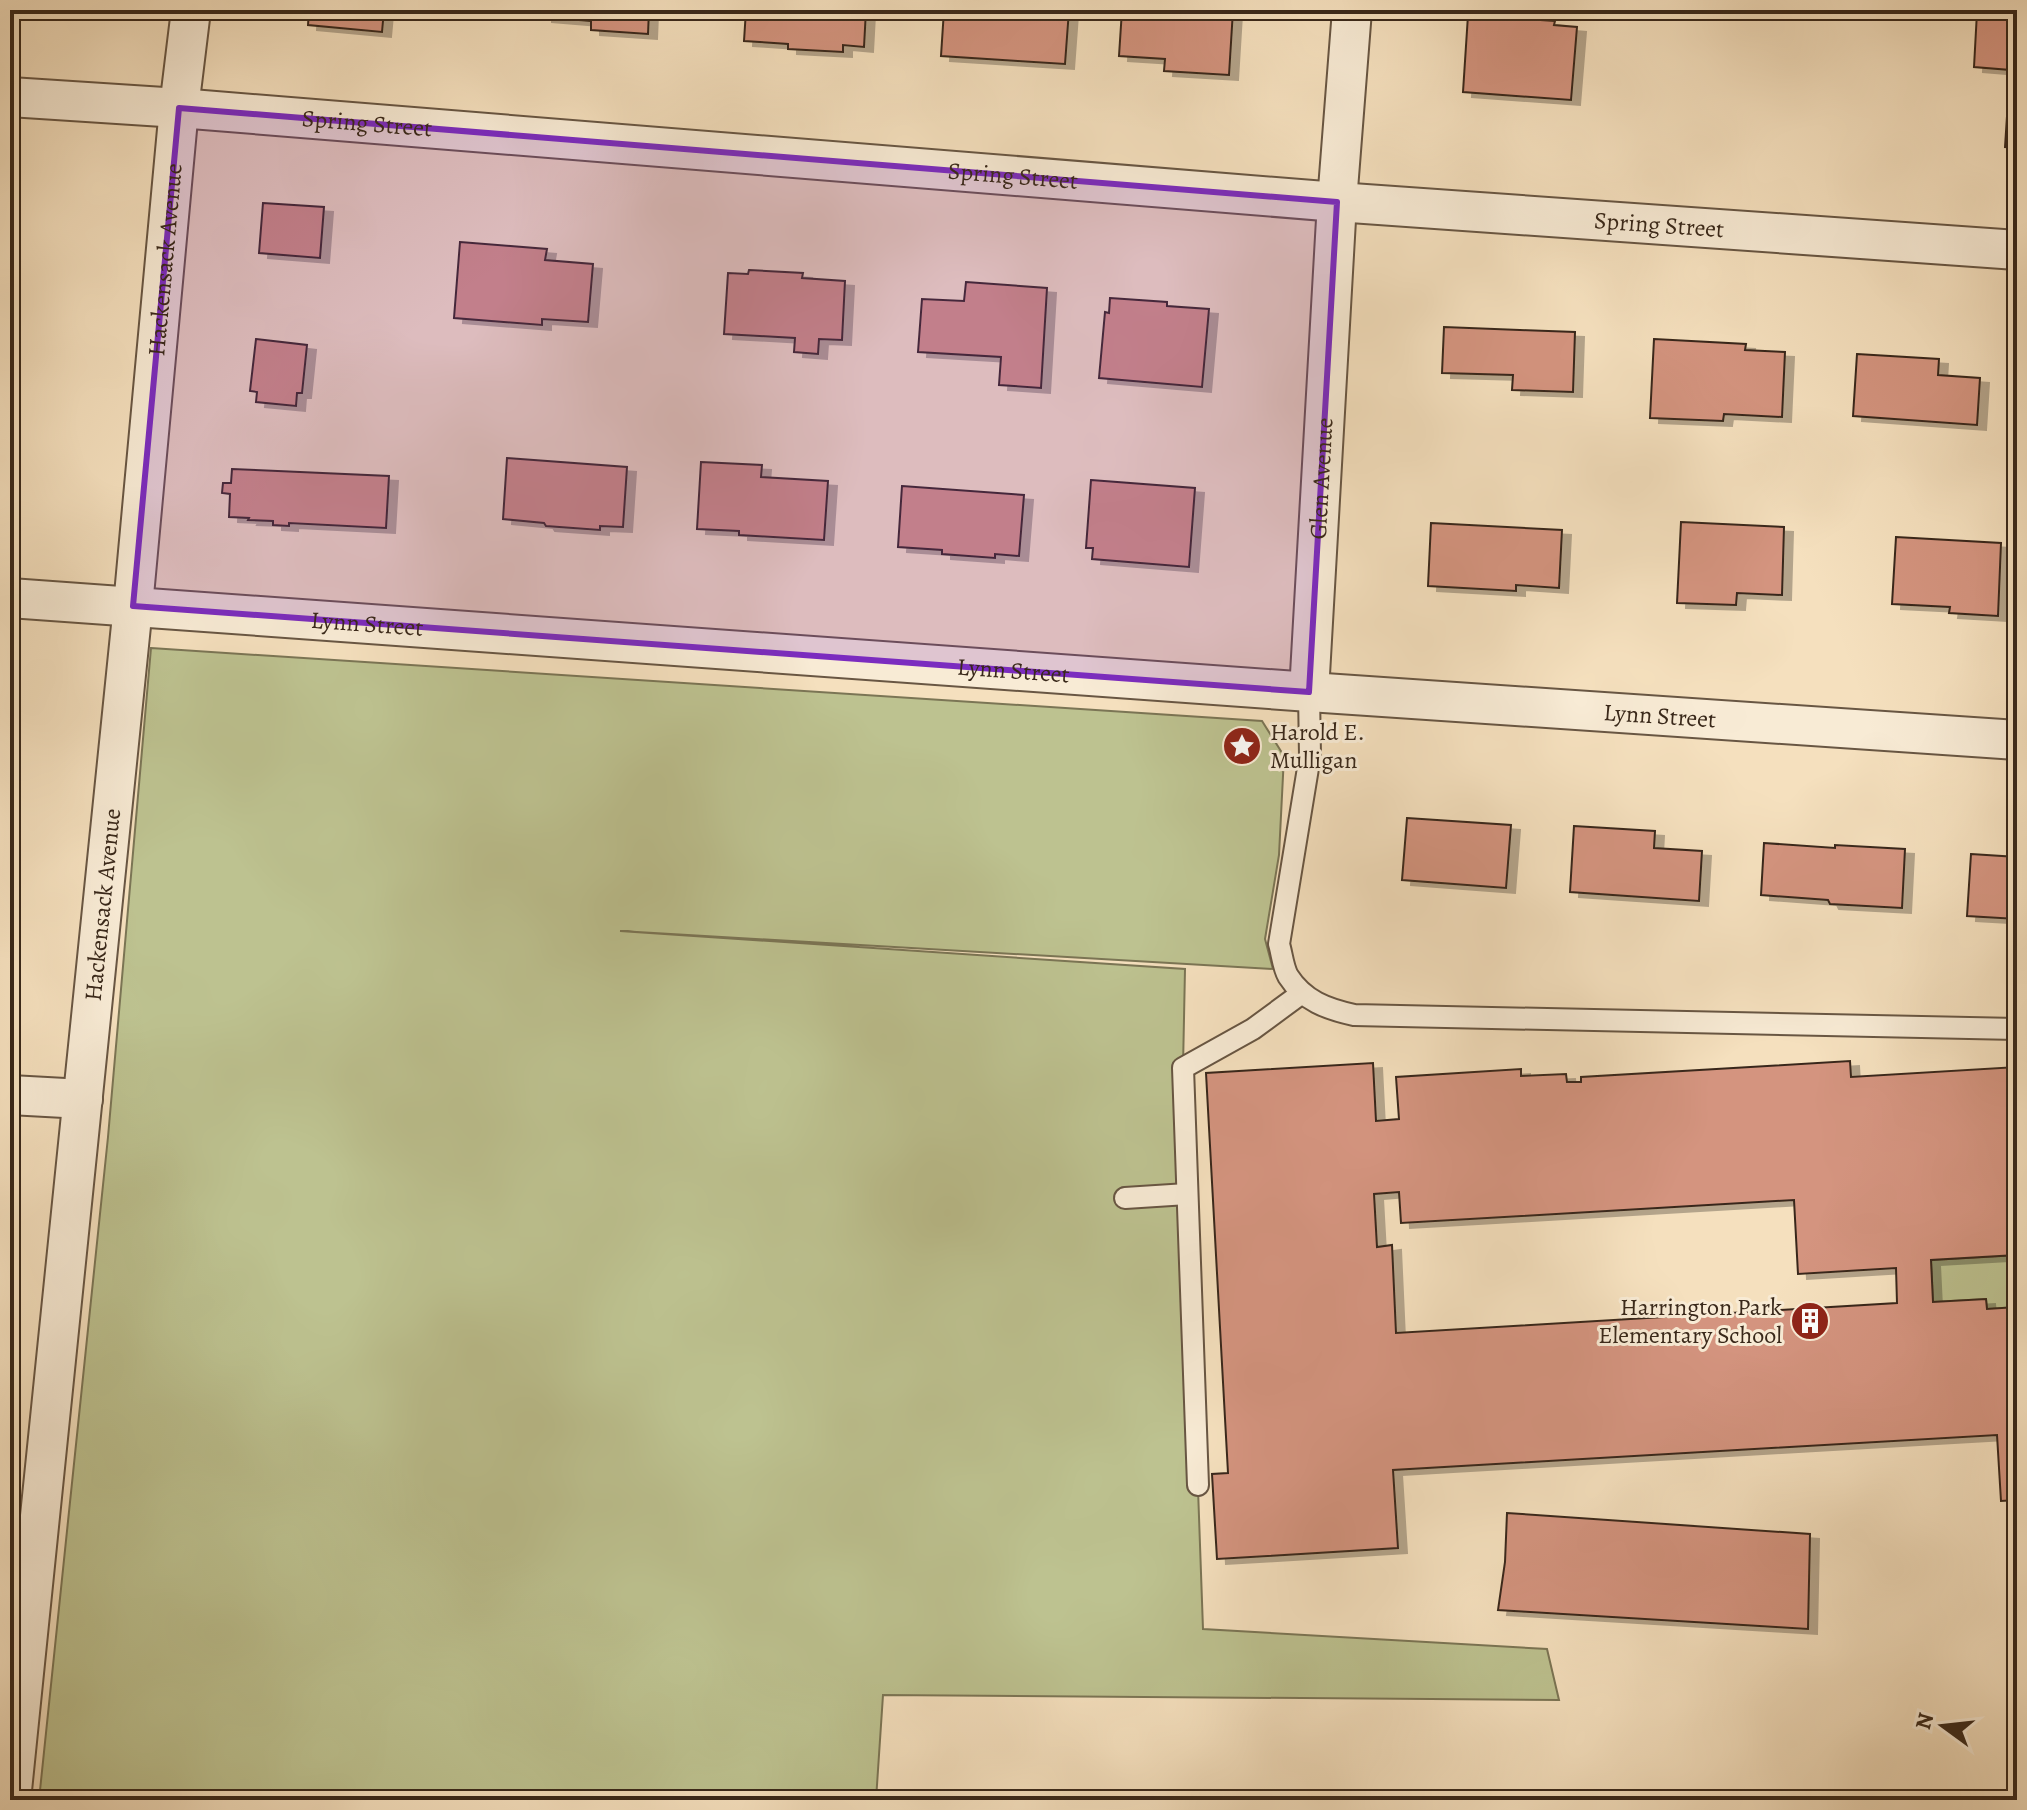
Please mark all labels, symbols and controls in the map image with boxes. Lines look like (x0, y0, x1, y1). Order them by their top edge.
street label: Spring Street (301, 102, 433, 144)
street label: Spring Street (947, 154, 1079, 197)
street label: Hackensack Avenue (140, 162, 190, 358)
street label: Spring Street (1593, 204, 1725, 245)
street label: Glen Avenue (1302, 417, 1341, 540)
street label: Lynn Street (310, 604, 425, 644)
street label: Lynn Street (956, 651, 1071, 691)
street label: Lynn Street (1602, 696, 1717, 736)
place label: Harold E. Mulligan (1270, 716, 1365, 776)
place icon: Harold E. Mulligan (1221, 725, 1263, 767)
street label: Hackensack Avenue (77, 807, 128, 1003)
place label: Harrington Park Elementary School (1598, 1291, 1782, 1351)
building icon: Harrington Park Elementary School (1789, 1300, 1831, 1342)
north arrow (1903, 1686, 1983, 1766)
text: N (1908, 1709, 1941, 1733)

